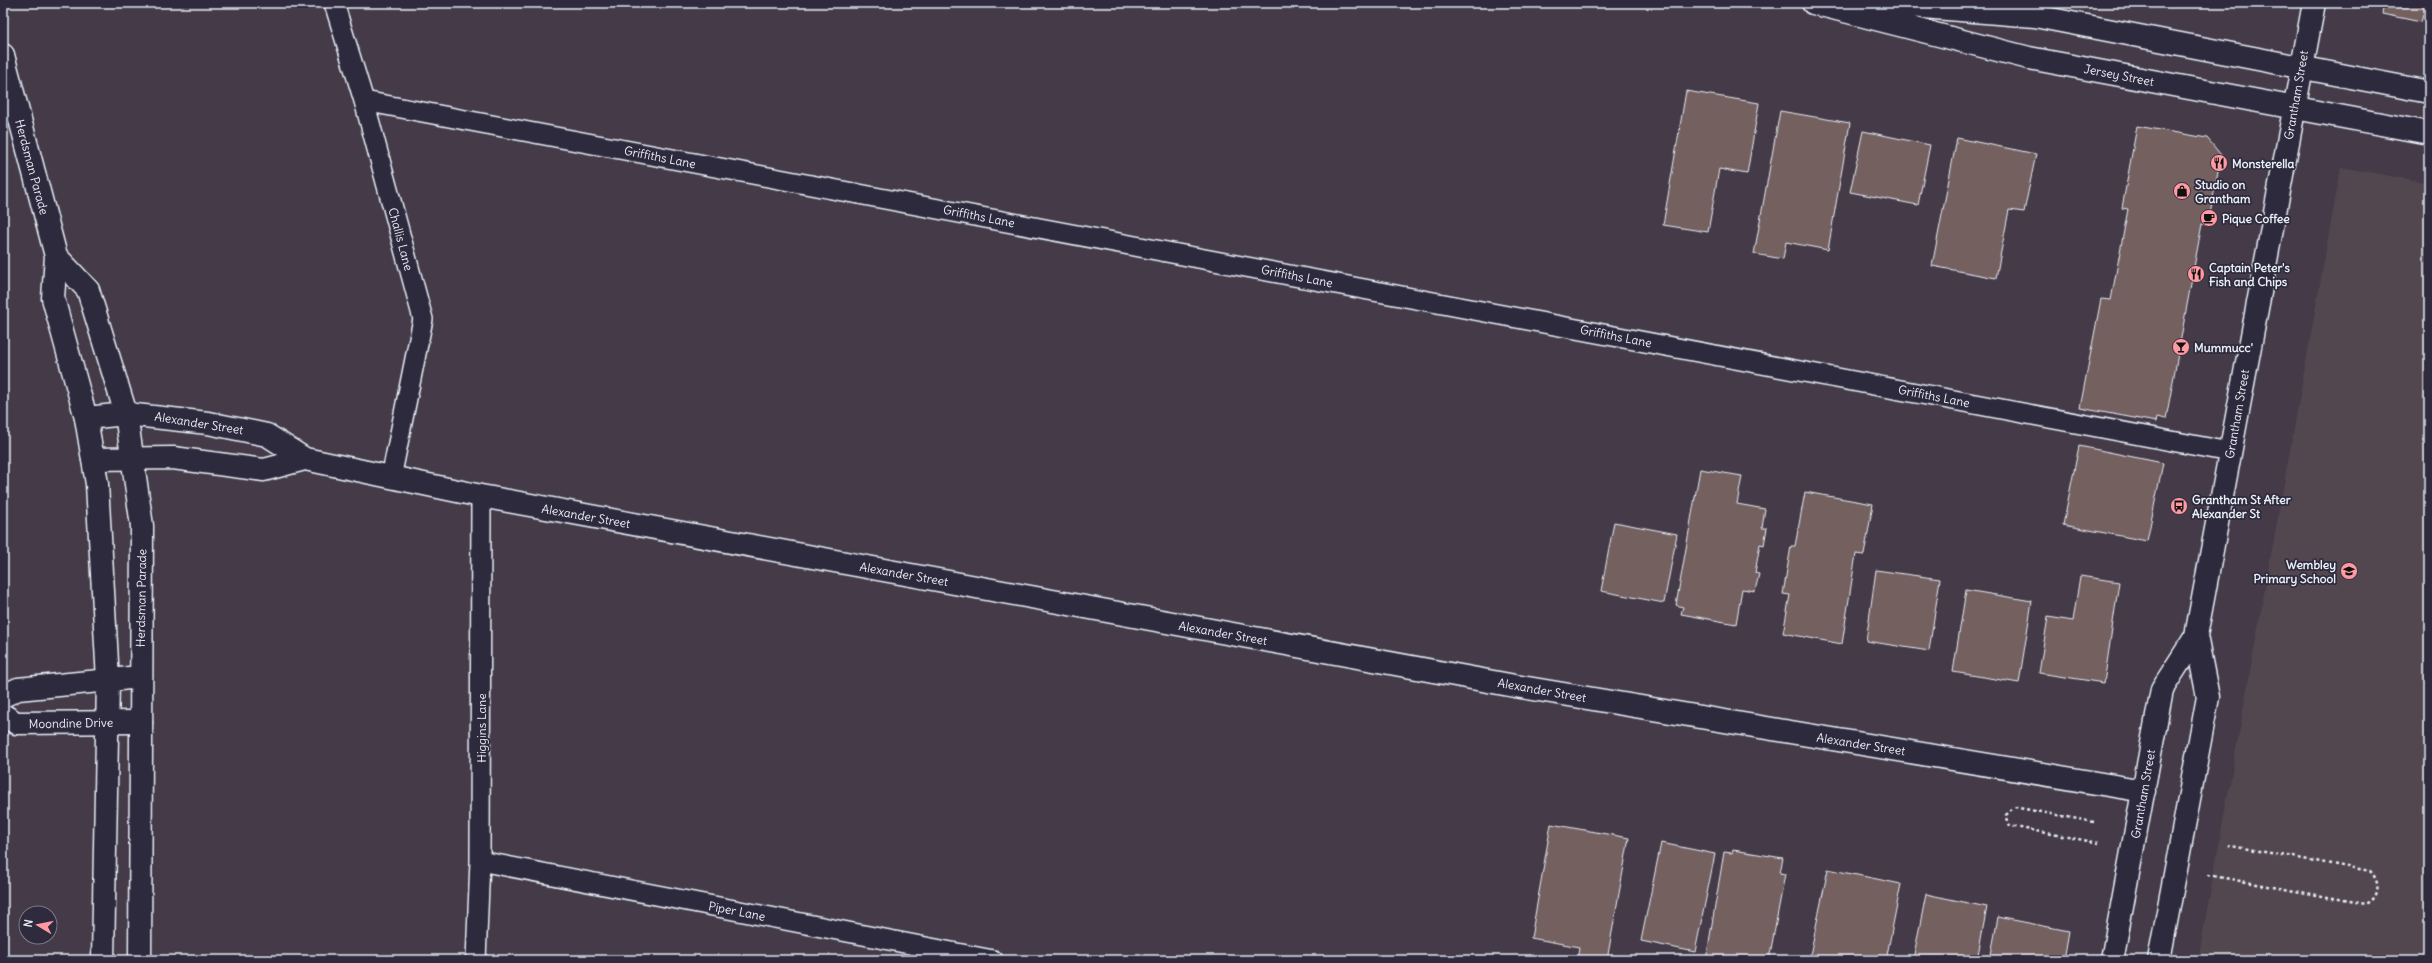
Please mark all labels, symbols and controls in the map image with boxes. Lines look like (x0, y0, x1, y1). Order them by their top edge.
street label: Grantham Street (2281, 49, 2311, 141)
street label: Jersey Street (2083, 61, 2155, 89)
street label: Herdsman Parade (12, 118, 52, 216)
street label: Griffiths Lane (623, 143, 697, 171)
restaurant icon: Monsterella (2209, 153, 2229, 173)
place label: Monsterella (2232, 156, 2295, 171)
place label: Studio on Grantham (2195, 177, 2251, 206)
shop icon: Studio on Grantham (2172, 181, 2192, 201)
street label: Griffiths Lane (942, 202, 1016, 230)
street label: Challis Lane (385, 206, 417, 272)
cafe icon: Pique Coffee (2199, 208, 2219, 228)
place label: Pique Coffee (2222, 211, 2290, 227)
place label: Captain Peter's Fish and Chips (2209, 260, 2291, 290)
street label: Griffiths Lane (1260, 262, 1334, 290)
restaurant icon: Captain Peter's Fish and Chips (2186, 264, 2206, 284)
street label: Griffiths Lane (1579, 322, 1653, 350)
bar icon: Mummucc' (2171, 337, 2191, 357)
place label: Mummucc' (2194, 340, 2253, 355)
street label: Grantham Street (2222, 368, 2252, 460)
street label: Griffiths Lane (1897, 382, 1971, 410)
street label: Alexander Street (154, 409, 244, 437)
place label: Grantham St After Alexander St (2192, 492, 2291, 521)
bus stop icon: Grantham St After Alexander St (2169, 496, 2189, 516)
street label: Alexander Street (541, 501, 631, 531)
street label: Herdsman Parade (133, 549, 149, 647)
place label: Wembley Primary School (2253, 557, 2336, 587)
street label: Alexander Street (859, 559, 949, 589)
school or university icon: Wembley Primary School (2339, 561, 2359, 581)
street label: Alexander Street (1178, 618, 1268, 648)
street label: Alexander Street (1497, 675, 1587, 705)
street label: Higgins Lane (474, 693, 489, 763)
street label: Moondine Drive (29, 715, 113, 731)
street label: Alexander Street (1816, 730, 1906, 758)
street label: Grantham Street (2128, 748, 2158, 840)
street label: Piper Lane (707, 898, 767, 924)
north arrow (18, 905, 58, 945)
text: N (21, 918, 36, 928)

